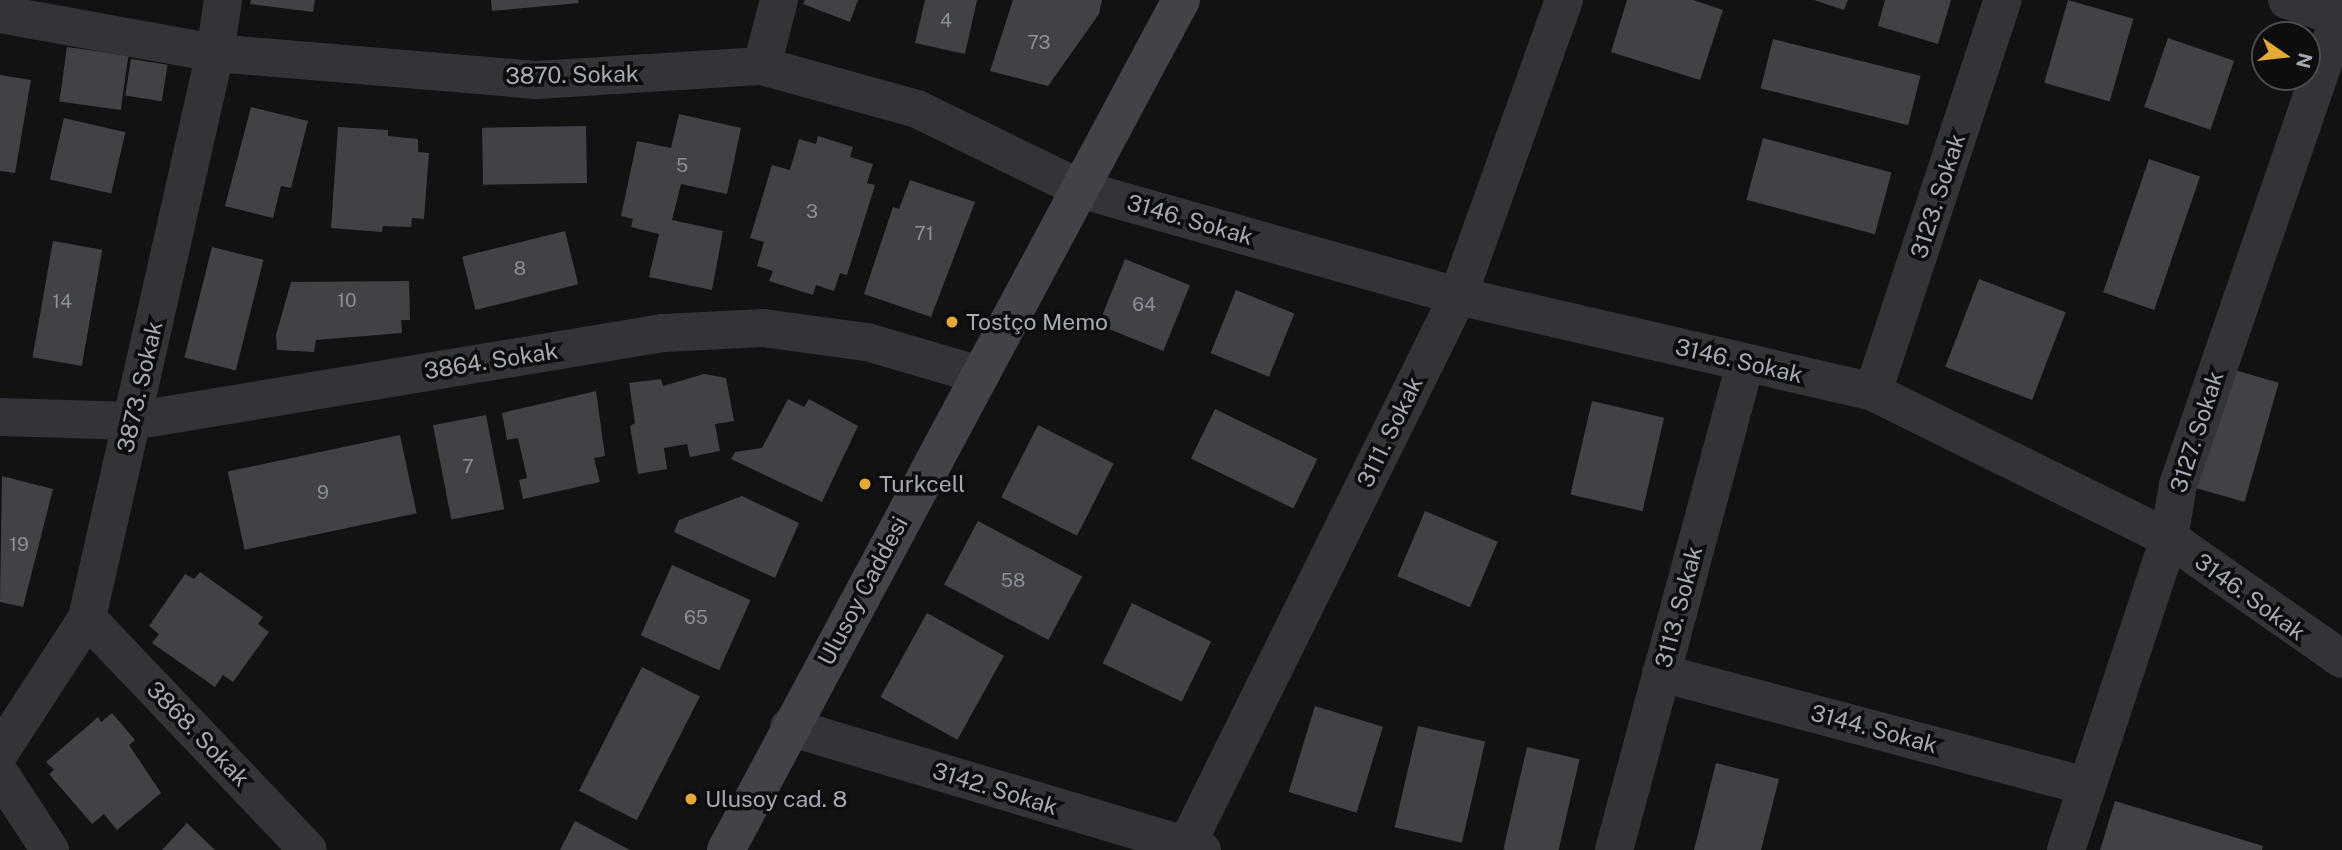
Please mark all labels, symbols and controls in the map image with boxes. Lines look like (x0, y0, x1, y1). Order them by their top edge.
house number: 4 (940, 10, 952, 32)
north arrow (2251, 21, 2321, 91)
house number: 73 (1027, 32, 1051, 54)
text: N (2292, 51, 2317, 70)
street label: 3870. Sokak (505, 60, 639, 90)
street label: 3123. Sokak (1905, 130, 1971, 262)
house number: 5 (676, 155, 688, 177)
street label: 3146. Sokak (1124, 189, 1256, 251)
house number: 3 (806, 201, 818, 223)
house number: 71 (914, 223, 934, 245)
house number: 8 (514, 258, 526, 280)
house number: 10 (337, 290, 357, 312)
house number: 14 (52, 291, 72, 313)
house number: 64 (1132, 294, 1156, 316)
place label: Tostço Memo (966, 308, 1108, 336)
marker: Tostço Memo (944, 314, 960, 330)
street label: 3873. Sokak (111, 319, 169, 455)
street label: 3146. Sokak (1673, 333, 1805, 389)
street label: 3864. Sokak (422, 337, 560, 385)
street label: 3127. Sokak (2164, 368, 2230, 496)
street label: 3111. Sokak (1351, 372, 1429, 492)
house number: 7 (462, 456, 474, 478)
place label: Turkcell (879, 470, 965, 498)
marker: Turkcell (857, 476, 873, 492)
house number: 9 (317, 482, 329, 504)
street label: Ulusoy Caddesi (812, 512, 914, 670)
house number: 19 (9, 534, 29, 556)
street label: 3113. Sokak (1649, 543, 1709, 671)
street label: 3146. Sokak (2189, 548, 2311, 646)
house number: 58 (1001, 570, 1025, 592)
house number: 65 (684, 607, 708, 629)
street label: 3868. Sokak (141, 676, 255, 792)
street label: 3144. Sokak (1808, 699, 1940, 759)
street label: 3142. Sokak (929, 757, 1061, 821)
place label: Ulusoy cad. 8 (705, 785, 848, 813)
marker: Ulusoy cad. 8 (683, 791, 699, 807)

